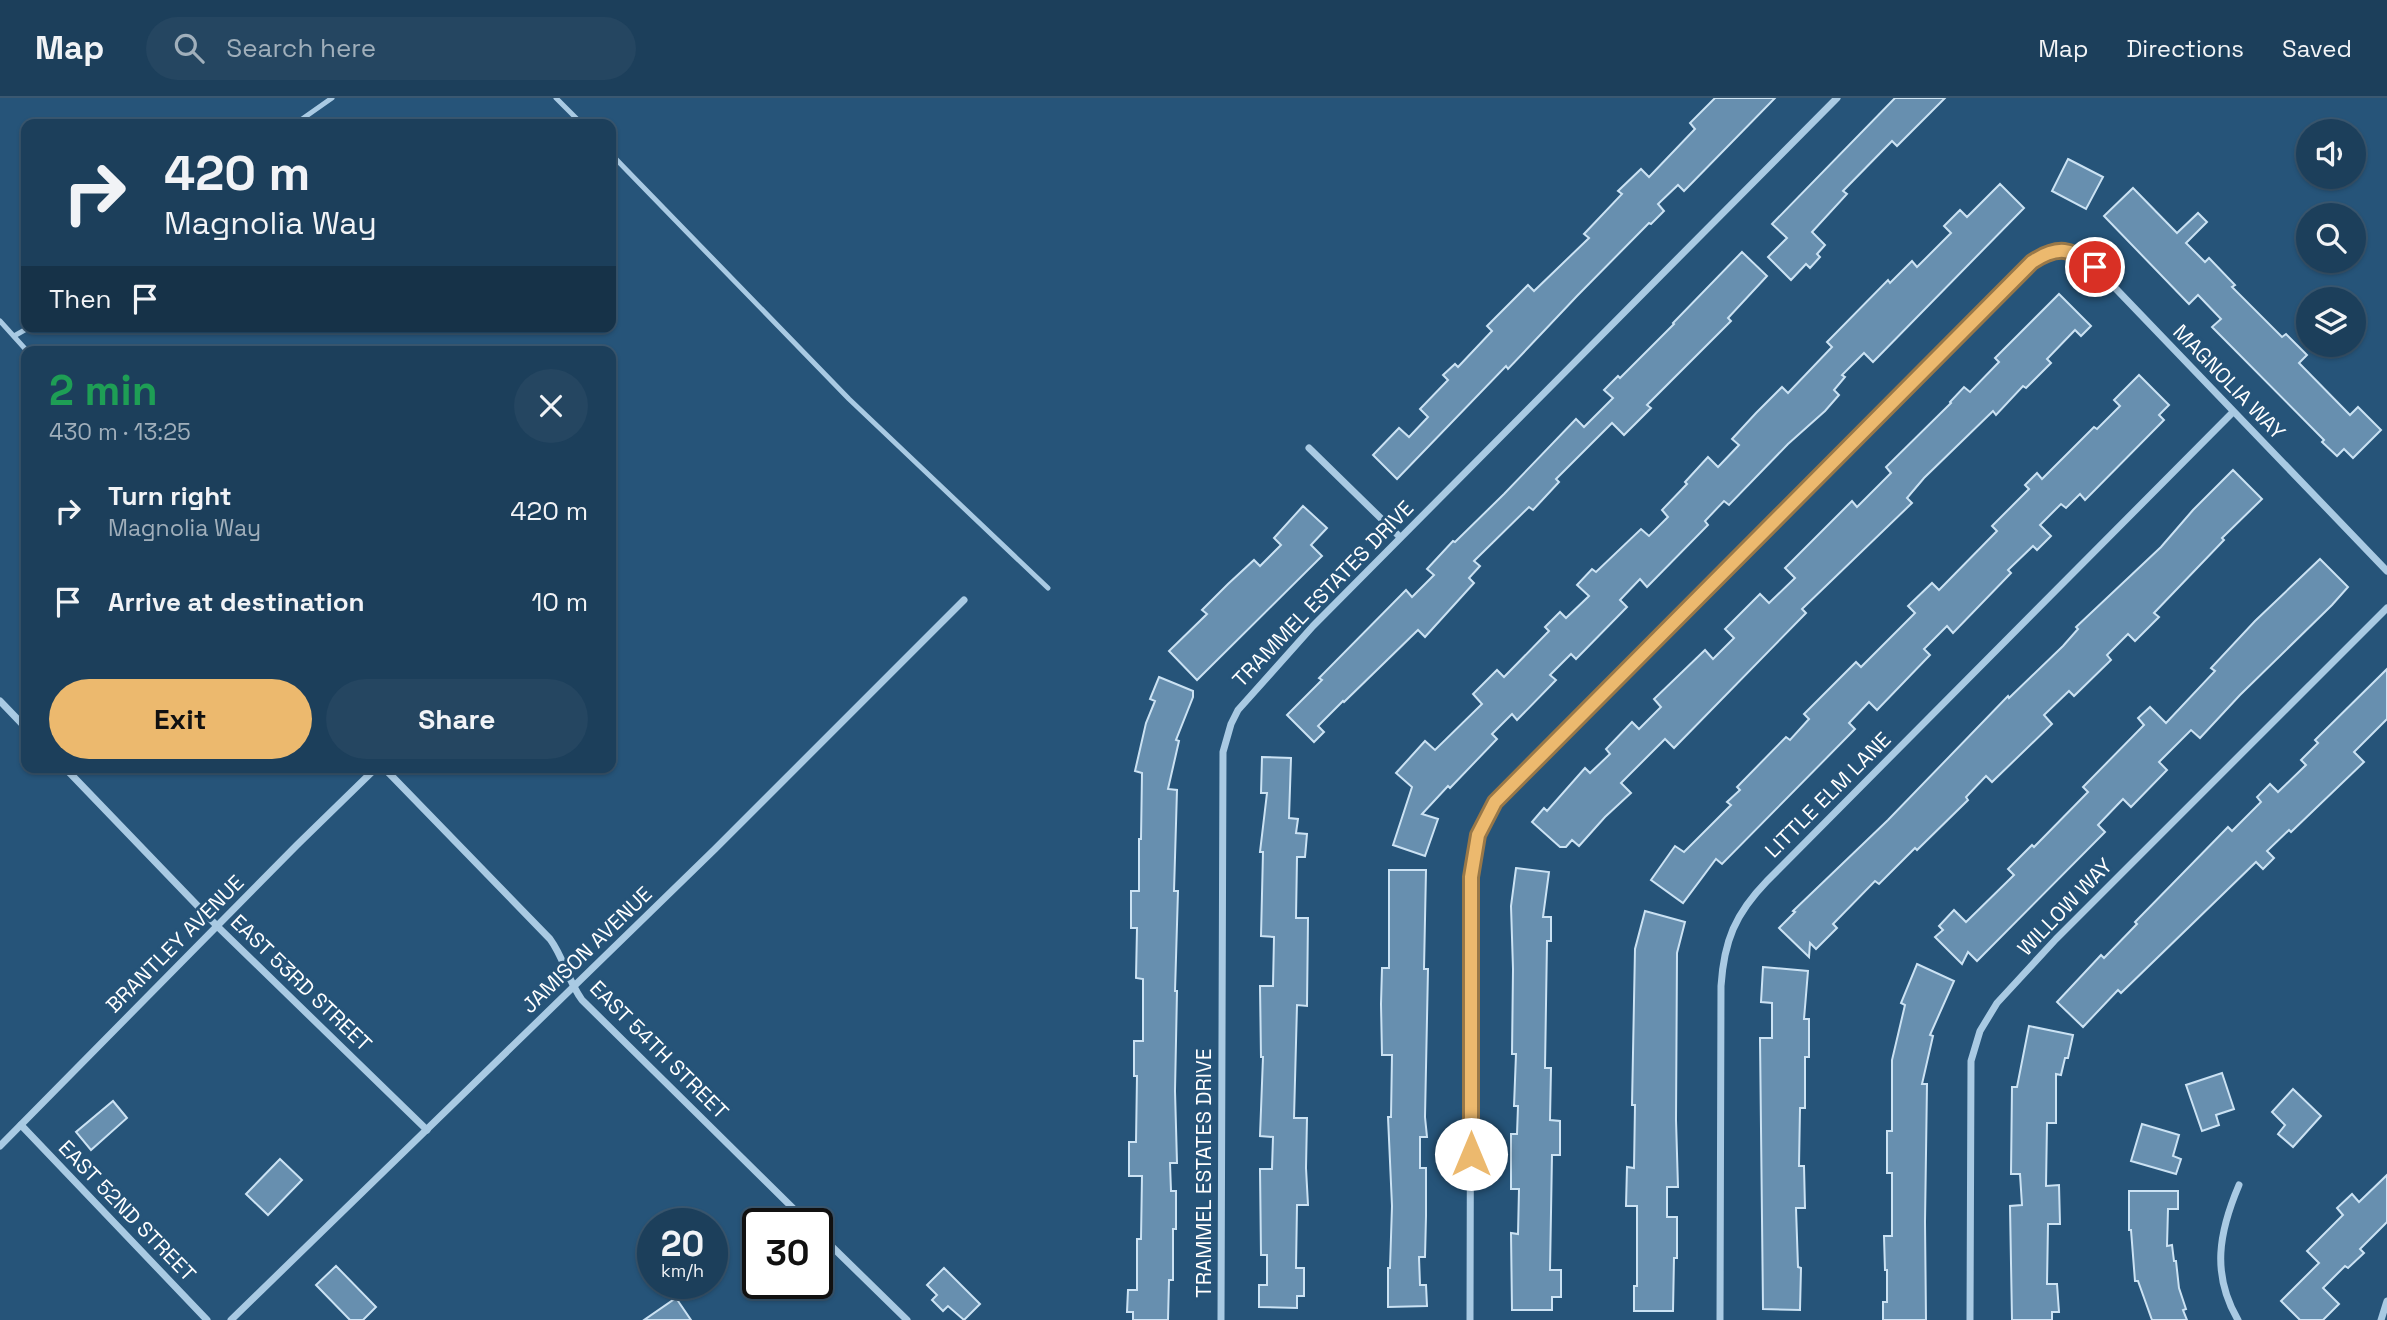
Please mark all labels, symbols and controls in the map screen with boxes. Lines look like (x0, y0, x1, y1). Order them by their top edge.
search box (146, 17, 636, 80)
text: Map (35, 27, 104, 69)
icon: search (170, 29, 208, 67)
text: Search here (226, 31, 376, 65)
text: Map (2038, 33, 2088, 64)
text: Directions (2126, 33, 2244, 64)
text: Saved (2282, 33, 2352, 64)
map controls (2296, 119, 2366, 357)
button: sound (2296, 119, 2366, 189)
text: 420 m (164, 142, 310, 204)
icon: right (49, 147, 140, 238)
text: Magnolia Way (164, 203, 377, 243)
button: search (2296, 203, 2366, 273)
pin (2065, 237, 2125, 297)
icon: arrive (2076, 248, 2114, 286)
icon: arrive (126, 280, 164, 318)
text: Then (49, 282, 112, 316)
button: layers (2296, 287, 2366, 357)
street label: MAGNOLIA WAY (2168, 318, 2291, 445)
text: 2 min (49, 364, 158, 417)
button: close (514, 369, 588, 443)
text: 430 m · 13:25 (49, 417, 191, 447)
text: Turn right (108, 479, 232, 513)
icon: right (49, 492, 87, 530)
text: 420 m (510, 494, 588, 528)
street label: TRAMMEL ESTATES DRIVE (1226, 495, 1419, 693)
text: Magnolia Way (108, 513, 261, 543)
icon: arrive (49, 583, 87, 621)
text: Arrive at destination (108, 585, 365, 619)
text: 10 m (531, 585, 588, 619)
button: Exit (49, 679, 312, 759)
button: Share (326, 679, 588, 759)
street label: LITTLE ELM LANE (1759, 726, 1896, 863)
street label: WILLOW WAY (2011, 852, 2118, 961)
street label: BRANTLEY AVENUE (100, 869, 249, 1018)
street label: JAMISON AVENUE (516, 881, 658, 1019)
street label: EAST 53RD STREET (225, 908, 378, 1057)
street label: EAST 54TH STREET (584, 975, 734, 1125)
street label: TRAMMEL ESTATES DRIVE (1190, 1048, 1217, 1298)
position arrow (1434, 1117, 1508, 1191)
street label: EAST 52ND STREET (53, 1134, 202, 1287)
speed limit sign: 30 (742, 1208, 833, 1299)
text: 20 (661, 1222, 704, 1266)
text: km/h (661, 1259, 704, 1282)

